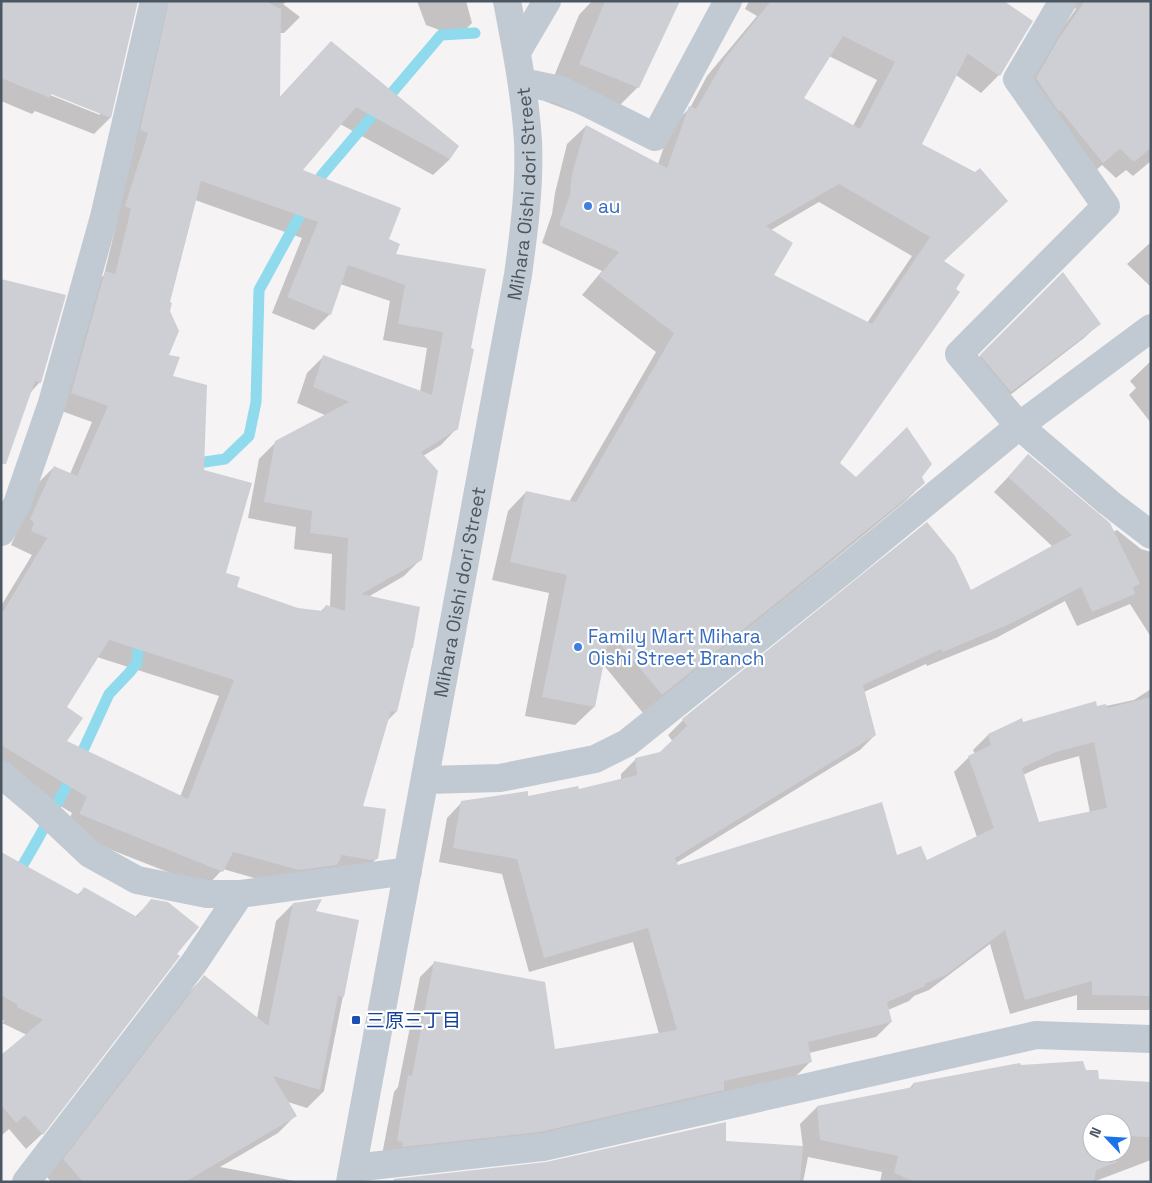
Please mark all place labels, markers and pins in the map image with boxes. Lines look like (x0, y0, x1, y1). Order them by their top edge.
place label: au (598, 194, 620, 219)
marker: au (582, 200, 594, 212)
place label: Family Mart Mihara Oishi Street Branch (588, 624, 765, 671)
marker: Family Mart Mihara Oishi Street Branch (572, 641, 584, 653)
place label: 三原三丁目 (366, 1008, 461, 1033)
marker: 三原三丁目 (350, 1014, 362, 1026)

